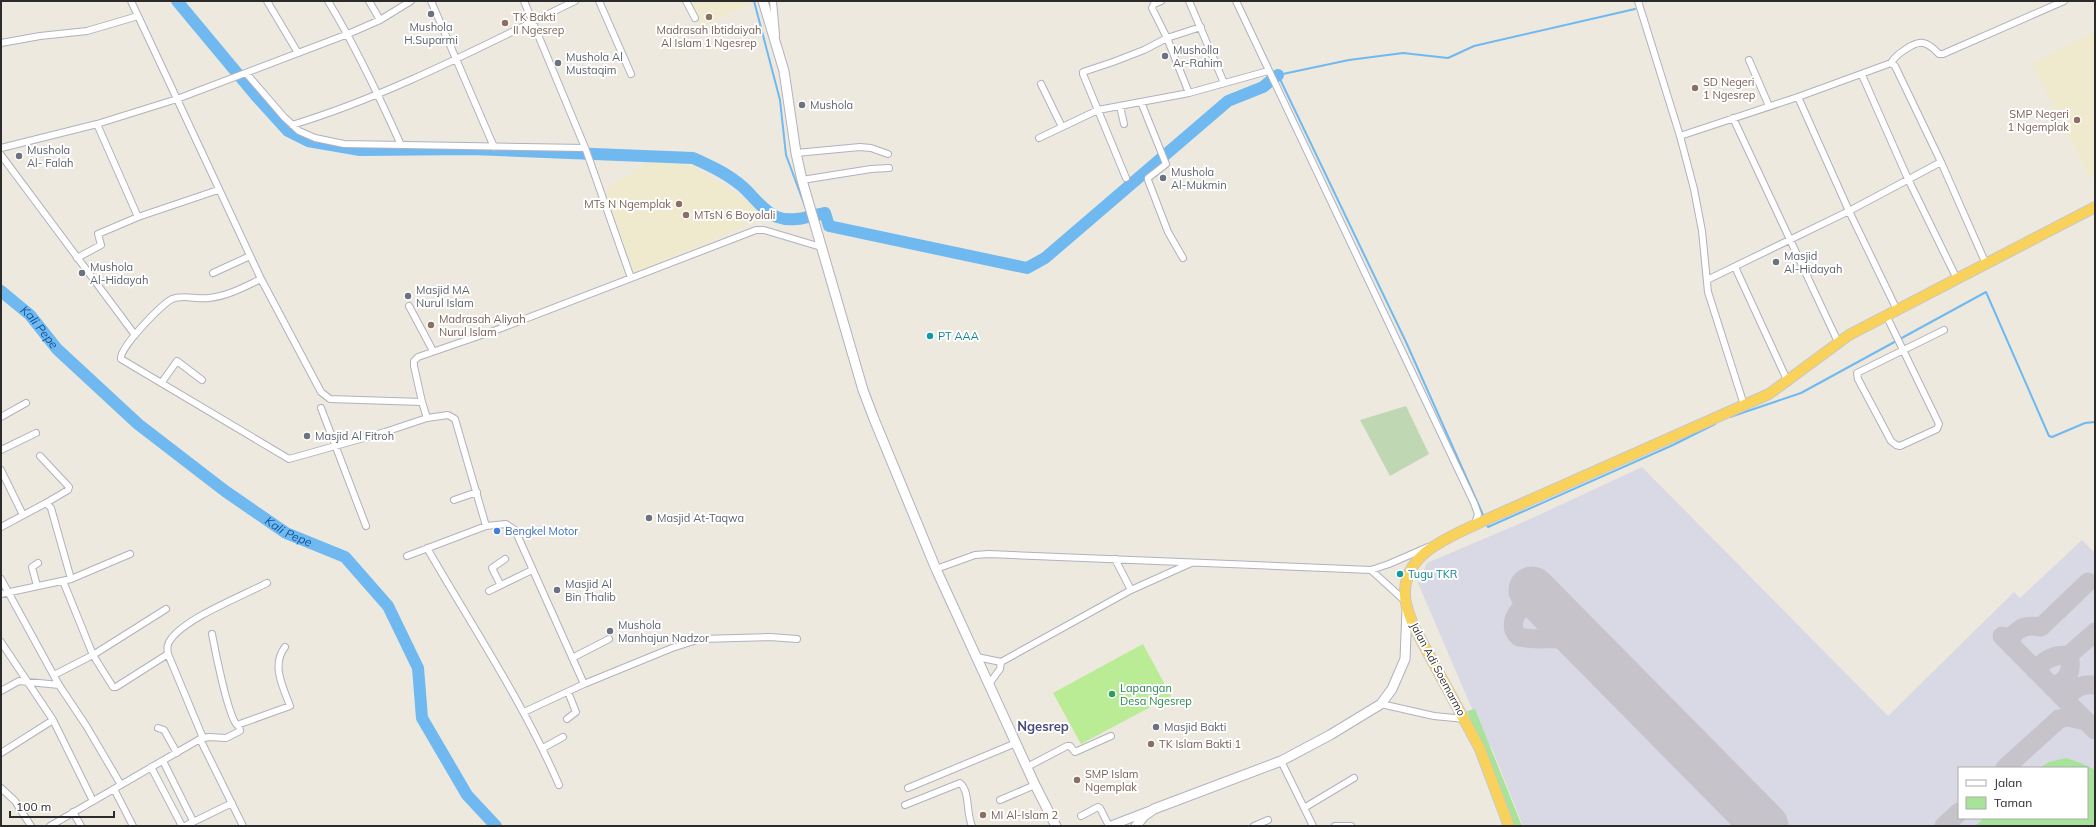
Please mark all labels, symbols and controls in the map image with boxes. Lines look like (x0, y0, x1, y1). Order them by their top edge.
marker: Mushola H.Suparmi (426, 9, 436, 19)
place label: TK Bakti II Ngesrep (513, 10, 565, 37)
marker: Madrasah Ibtidaiyah Al Islam 1 Ngesrep (704, 12, 714, 22)
marker: TK Bakti II Ngesrep (500, 18, 510, 28)
place label: Mushola H.Suparmi (404, 20, 458, 47)
place label: Madrasah Ibtidaiyah Al Islam 1 Ngesrep (656, 23, 762, 50)
place label: Musholla Ar-Rahim (1173, 43, 1222, 70)
place label: Mushola Al Mustaqim (566, 50, 623, 77)
marker: Musholla Ar-Rahim (1160, 51, 1170, 61)
marker: Mushola Al Mustaqim (553, 58, 563, 68)
place label: SD Negeri 1 Ngesrep (1703, 75, 1756, 102)
marker: SD Negeri 1 Ngesrep (1690, 83, 1700, 93)
place label: Mushola (810, 98, 853, 112)
marker: Mushola (797, 100, 807, 110)
place label: SMP Negeri 1 Ngemplak (2008, 107, 2069, 134)
marker: SMP Negeri 1 Ngemplak (2072, 115, 2082, 125)
place label: Mushola Al- Falah (27, 143, 74, 170)
marker: Mushola Al- Falah (14, 151, 24, 161)
place label: Mushola Al-Mukmin (1171, 165, 1227, 192)
marker: Mushola Al-Mukmin (1158, 173, 1168, 183)
place label: MTs N Ngemplak (584, 197, 671, 211)
marker: MTs N Ngemplak (674, 199, 684, 209)
place label: MTsN 6 Boyolali (694, 208, 775, 222)
marker: MTsN 6 Boyolali (681, 210, 691, 220)
place label: Masjid Al-Hidayah (1784, 249, 1842, 276)
marker: Masjid Al-Hidayah (1771, 257, 1781, 267)
place label: Mushola Al-Hidayah (90, 260, 148, 287)
marker: Mushola Al-Hidayah (77, 268, 87, 278)
place label: Masjid MA Nurul Islam (416, 283, 474, 310)
marker: Masjid MA Nurul Islam (403, 291, 413, 301)
water label: Kali Pepe (18, 302, 62, 352)
place label: Madrasah Aliyah Nurul Islam (439, 312, 526, 339)
marker: Madrasah Aliyah Nurul Islam (426, 320, 436, 330)
place label: PT AAA (938, 329, 979, 343)
marker: PT AAA (925, 331, 935, 341)
place label: Masjid Al Fitroh (315, 429, 394, 443)
marker: Masjid Al Fitroh (302, 431, 312, 441)
place label: Masjid At-Taqwa (657, 511, 744, 525)
water label: Kali Pepe (262, 513, 315, 550)
marker: Masjid At-Taqwa (644, 513, 654, 523)
place label: Bengkel Motor (505, 524, 578, 538)
marker: Bengkel Motor (492, 526, 502, 536)
place label: Tugu TKR (1408, 567, 1458, 581)
marker: Tugu TKR (1395, 569, 1405, 579)
place label: Masjid Al Bin Thalib (565, 577, 616, 604)
marker: Masjid Al Bin Thalib (552, 585, 562, 595)
place label: Mushola Manhajun Nadzor (618, 618, 709, 645)
street label: Jalan Adi Soemarmo (1407, 620, 1469, 718)
marker: Mushola Manhajun Nadzor (605, 626, 615, 636)
place label: Lapangan Desa Ngesrep (1120, 681, 1192, 708)
marker: Lapangan Desa Ngesrep (1107, 689, 1117, 699)
district label: Ngesrep (1017, 718, 1069, 734)
place label: Masjid Bakti (1164, 720, 1226, 734)
marker: Masjid Bakti (1151, 722, 1161, 732)
place label: TK Islam Bakti 1 (1159, 737, 1241, 751)
marker: TK Islam Bakti 1 (1146, 739, 1156, 749)
place label: SMP Islam Ngemplak (1085, 767, 1139, 794)
legend (1958, 767, 2088, 819)
marker: SMP Islam Ngemplak (1072, 775, 1082, 785)
text: Jalan (1994, 775, 2022, 790)
scale bar (10, 793, 114, 819)
text: Taman (1994, 795, 2032, 810)
text: 100 m (16, 799, 51, 814)
place label: MI Al-Islam 2 (991, 808, 1059, 822)
marker: MI Al-Islam 2 (978, 810, 988, 820)

